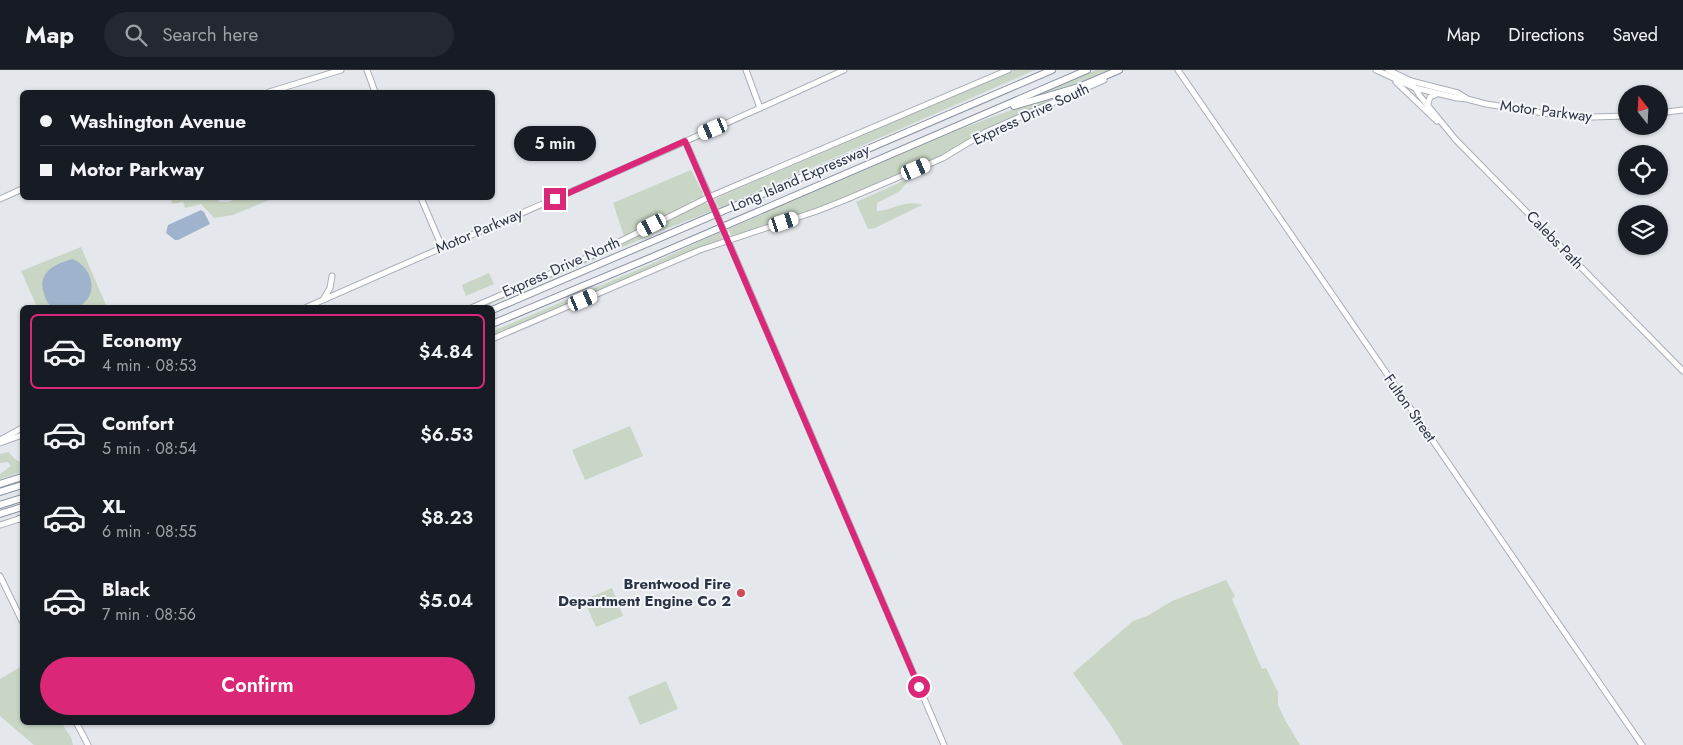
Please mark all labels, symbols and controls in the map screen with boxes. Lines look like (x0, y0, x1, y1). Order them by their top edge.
search box (104, 12, 454, 57)
text: Map (25, 17, 74, 52)
icon: search (122, 21, 150, 49)
text: Search here (162, 21, 258, 48)
text: Map (1447, 22, 1480, 48)
text: Directions (1508, 22, 1584, 48)
text: Saved (1612, 22, 1658, 48)
street label: Express Drive South (969, 77, 1093, 151)
north arrow (1618, 85, 1668, 135)
map controls (1618, 85, 1668, 255)
street label: Motor Parkway (1499, 94, 1594, 128)
text: Washington Avenue (70, 108, 246, 135)
car (696, 116, 729, 142)
callout: 5 min (514, 126, 596, 162)
text: 5 min (535, 132, 575, 155)
street label: Long Island Expressway (727, 139, 873, 217)
button: locate (1618, 145, 1668, 195)
text: Motor Parkway (70, 156, 204, 183)
car (899, 156, 932, 182)
route end (544, 188, 566, 210)
street label: Motor Parkway (432, 203, 526, 259)
button: layers (1618, 205, 1668, 255)
street label: Calebs Path (1521, 206, 1589, 274)
car (767, 210, 800, 234)
car (635, 212, 668, 238)
street label: Express Drive North (499, 231, 623, 303)
car (566, 287, 599, 313)
text: Economy (102, 327, 182, 354)
icon: car (42, 329, 87, 374)
text: $4.84 (419, 338, 473, 365)
text: 4 min · 08:53 (102, 354, 196, 377)
street label: Fulton Street (1378, 370, 1442, 447)
text: Comfort (102, 410, 174, 437)
icon: car (42, 412, 87, 457)
text: $6.53 (420, 421, 473, 448)
text: 5 min · 08:54 (102, 437, 197, 460)
text: XL (102, 493, 125, 520)
icon: car (42, 495, 87, 540)
text: $8.23 (421, 504, 473, 531)
text: 6 min · 08:55 (102, 520, 197, 543)
place label: Brentwood Fire Department Engine Co 2 (558, 573, 731, 612)
text: Black (102, 576, 150, 603)
icon: car (42, 578, 87, 623)
text: $5.04 (419, 587, 473, 614)
marker: Brentwood Fire Department Engine Co 2 (735, 587, 747, 599)
text: 7 min · 08:56 (102, 603, 196, 626)
button: Confirm (40, 657, 475, 715)
route start (908, 676, 930, 698)

